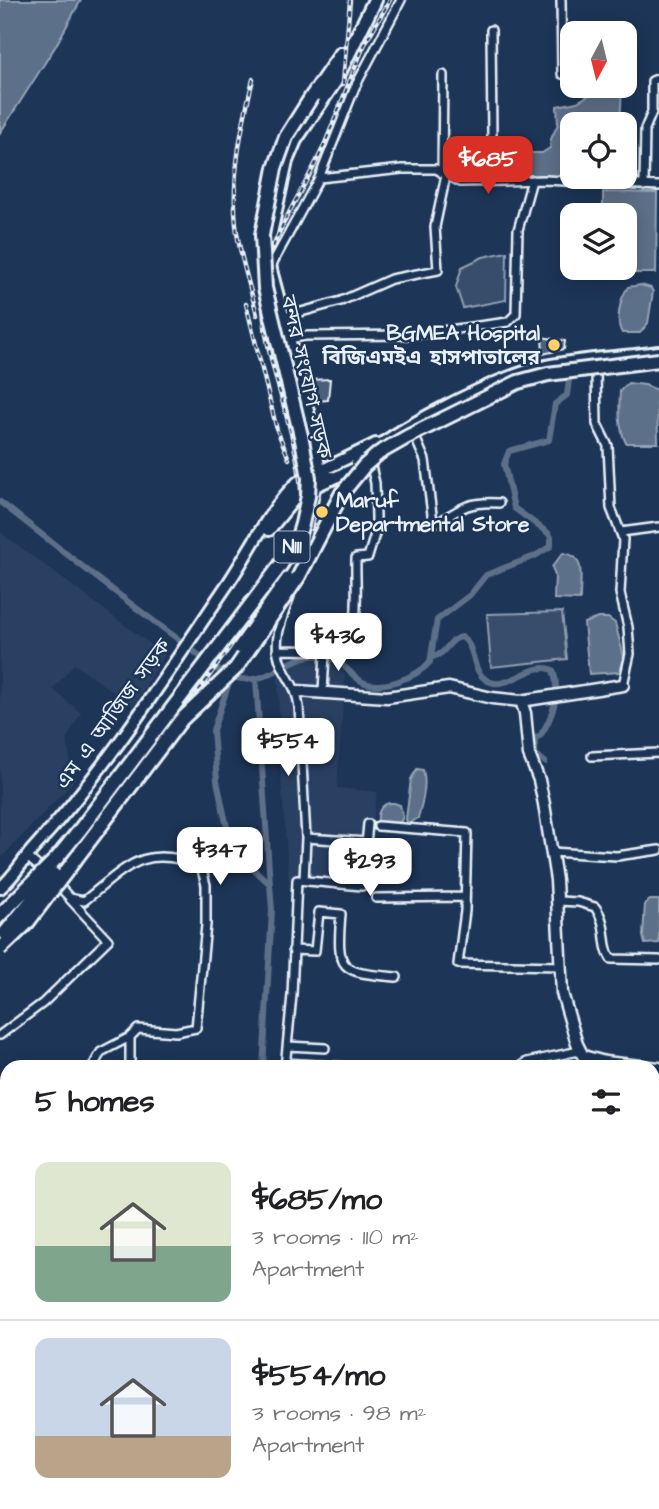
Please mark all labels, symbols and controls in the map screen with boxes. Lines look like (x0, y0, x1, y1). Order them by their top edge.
north arrow (560, 21, 637, 98)
map controls (560, 21, 637, 280)
button: locate (560, 112, 637, 189)
pin: $685 (447, 136, 529, 196)
text: $685 (459, 143, 517, 175)
button: layers (560, 203, 637, 280)
street label: বন্দর সংযোগ সড়ক (273, 291, 339, 463)
place label: BGMEA Hospital বিজিএমইএ হাসপাতালের (321, 319, 541, 372)
marker: BGMEA Hospital বিজিএমইএ হাসপাতালের (546, 337, 562, 353)
place label: Maruf Departmental Store (336, 486, 530, 540)
marker: Maruf Departmental Store (314, 504, 330, 520)
road number: N111 (274, 532, 310, 562)
pin: $436 (297, 614, 379, 673)
text: $436 (311, 620, 365, 652)
street label: এম এ আজিজ সড়ক (48, 632, 178, 795)
pin: $554 (247, 718, 329, 778)
text: $554 (257, 725, 319, 757)
pin: $347 (179, 828, 261, 887)
text: $347 (193, 834, 247, 866)
pin: $293 (329, 838, 411, 898)
text: $293 (345, 845, 395, 877)
text: 5 homes (35, 1081, 155, 1123)
icon: filters (587, 1083, 625, 1121)
text: $685/mo (252, 1179, 382, 1221)
icon: home (91, 1190, 175, 1274)
text: 3 rooms · 110 m² (252, 1221, 419, 1253)
text: Apartment (252, 1253, 364, 1285)
text: $554/mo (252, 1355, 385, 1397)
icon: home (91, 1366, 175, 1450)
text: 3 rooms · 98 m² (252, 1397, 426, 1429)
text: Apartment (252, 1429, 364, 1461)

